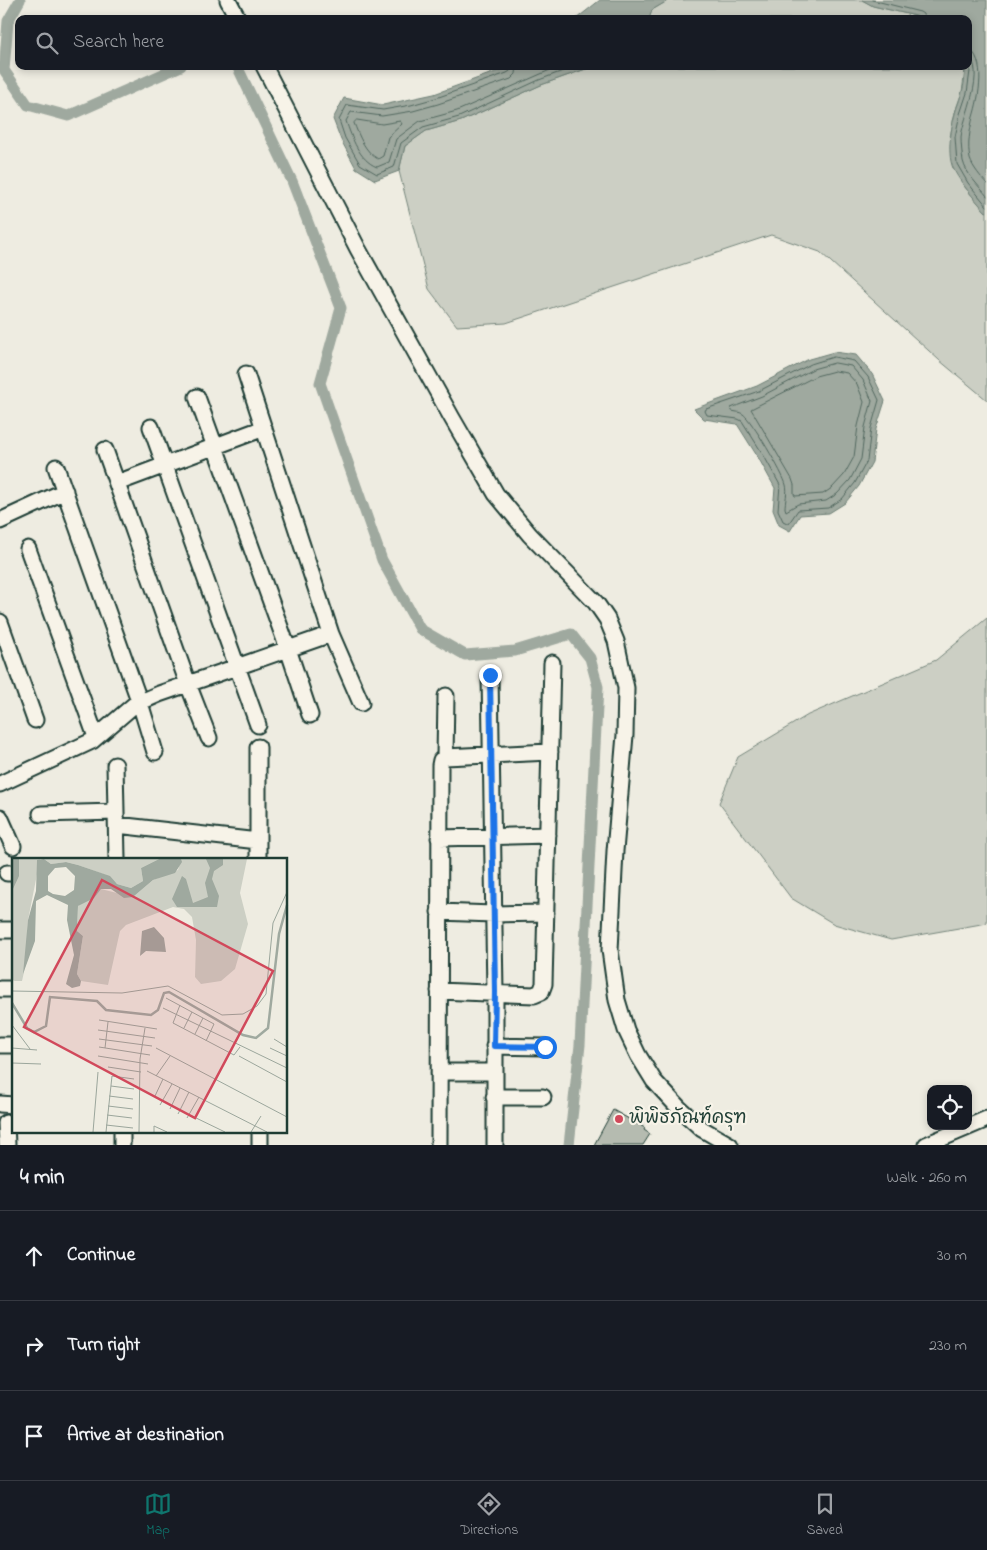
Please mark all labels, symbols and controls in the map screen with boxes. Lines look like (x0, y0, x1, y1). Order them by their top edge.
search box (15, 15, 972, 70)
icon: search (33, 29, 61, 57)
text: Search here (73, 29, 164, 56)
route end (479, 664, 502, 687)
inset map (12, 858, 288, 1132)
route start (534, 1036, 557, 1059)
map controls (927, 1085, 972, 1130)
button: locate (927, 1085, 972, 1130)
place label: พิพิธภัณฑ์ครุฑ (629, 1104, 747, 1132)
marker: พิพิธภัณฑ์ครุฑ (613, 1113, 625, 1125)
text: 4 min (20, 1163, 64, 1193)
text: Walk · 260 m (887, 1166, 967, 1190)
icon: ahead (20, 1242, 48, 1270)
text: Continue (67, 1242, 135, 1269)
text: 30 m (937, 1244, 967, 1268)
icon: right (20, 1332, 48, 1360)
text: Turn right (67, 1332, 140, 1359)
text: 230 m (929, 1334, 967, 1358)
icon: arrive (20, 1422, 48, 1450)
text: Arrive at destination (67, 1422, 224, 1449)
tab: Map (144, 1490, 172, 1541)
tab: Directions (460, 1490, 518, 1541)
tab: Saved (806, 1490, 843, 1541)

